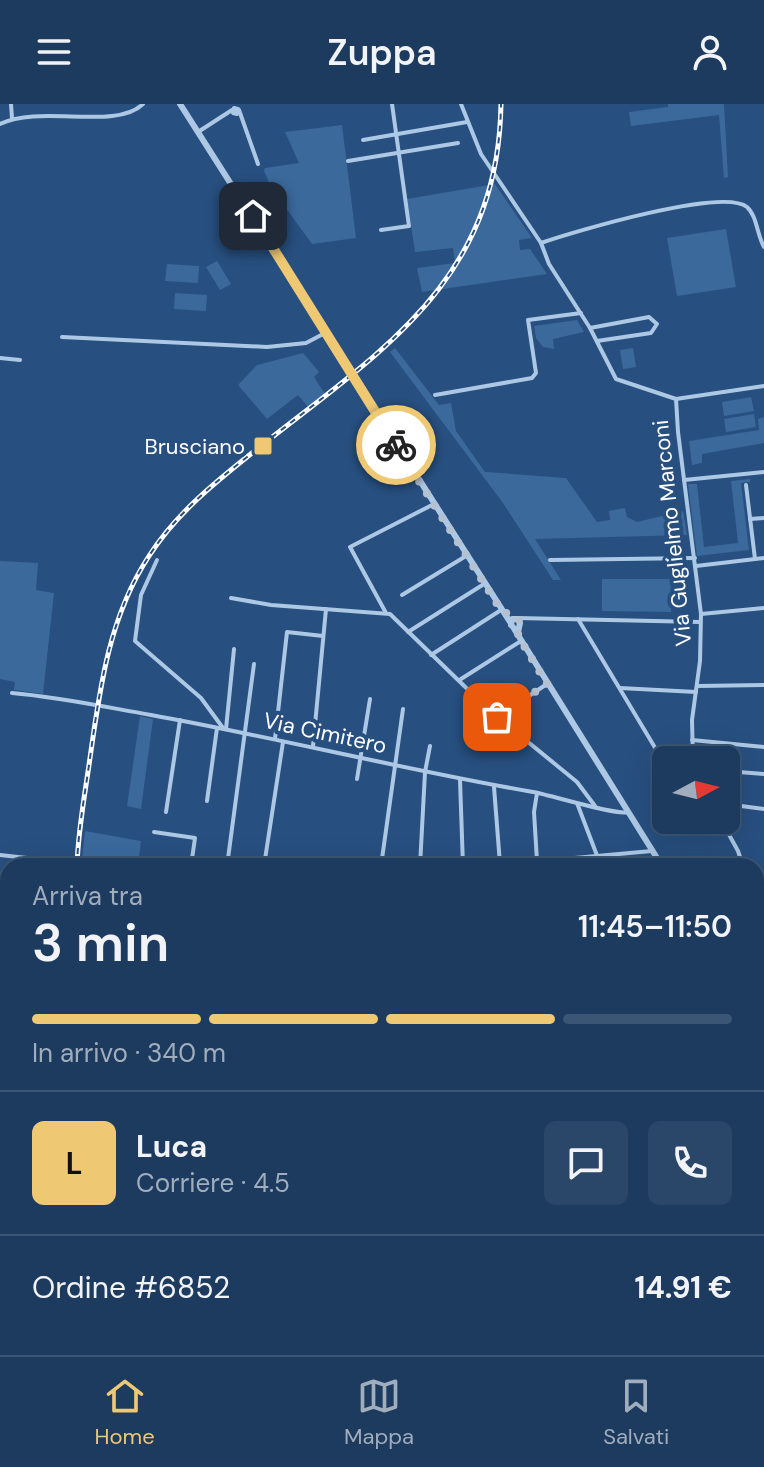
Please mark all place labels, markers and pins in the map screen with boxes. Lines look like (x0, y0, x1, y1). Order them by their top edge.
pin (219, 182, 287, 250)
place label: Brusciano (144, 432, 245, 461)
marker: Brusciano (252, 435, 274, 457)
pin (463, 683, 531, 751)

